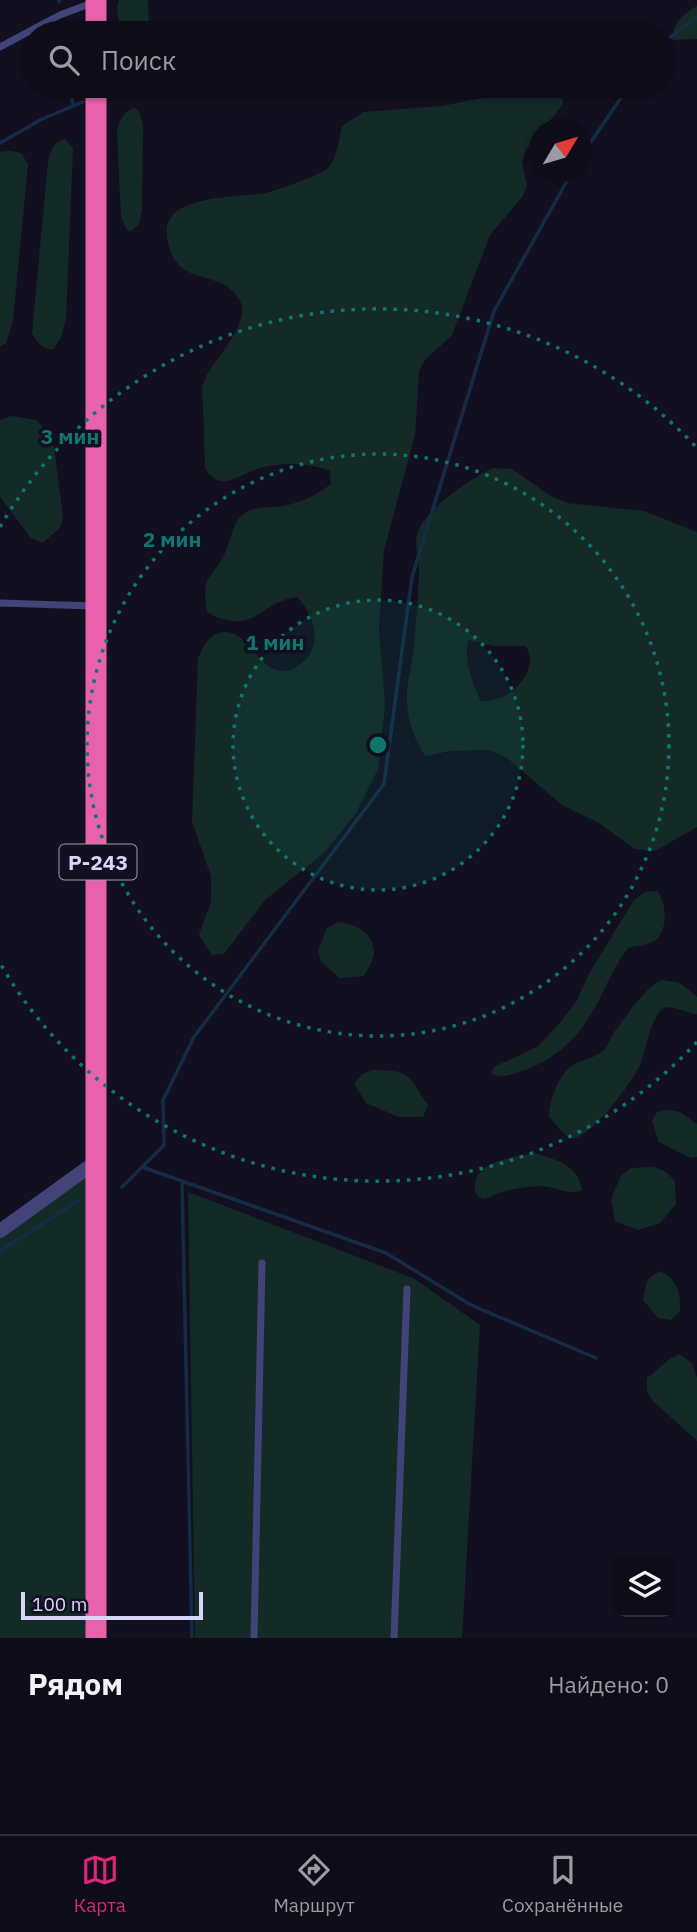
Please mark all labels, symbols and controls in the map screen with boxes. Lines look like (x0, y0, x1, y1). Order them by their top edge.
search box (21, 21, 676, 98)
icon: search (45, 41, 83, 79)
text: Поиск (101, 43, 176, 77)
north arrow (529, 119, 592, 182)
text: 3 мин (41, 422, 99, 450)
text: 2 мин (143, 525, 201, 553)
text: 1 мин (246, 628, 304, 656)
centre of rings (366, 733, 390, 757)
road number: Р-243 (60, 844, 136, 880)
map controls (613, 1554, 676, 1617)
button: layers (613, 1554, 676, 1617)
scale bar (21, 1589, 203, 1621)
text: 100 m (32, 1592, 87, 1616)
text: Рядом (28, 1664, 123, 1703)
text: Найдено: 0 (548, 1669, 669, 1699)
tab: Карта (74, 1851, 126, 1917)
tab: Маршрут (273, 1851, 355, 1917)
tab: Сохранённые (502, 1851, 623, 1917)

